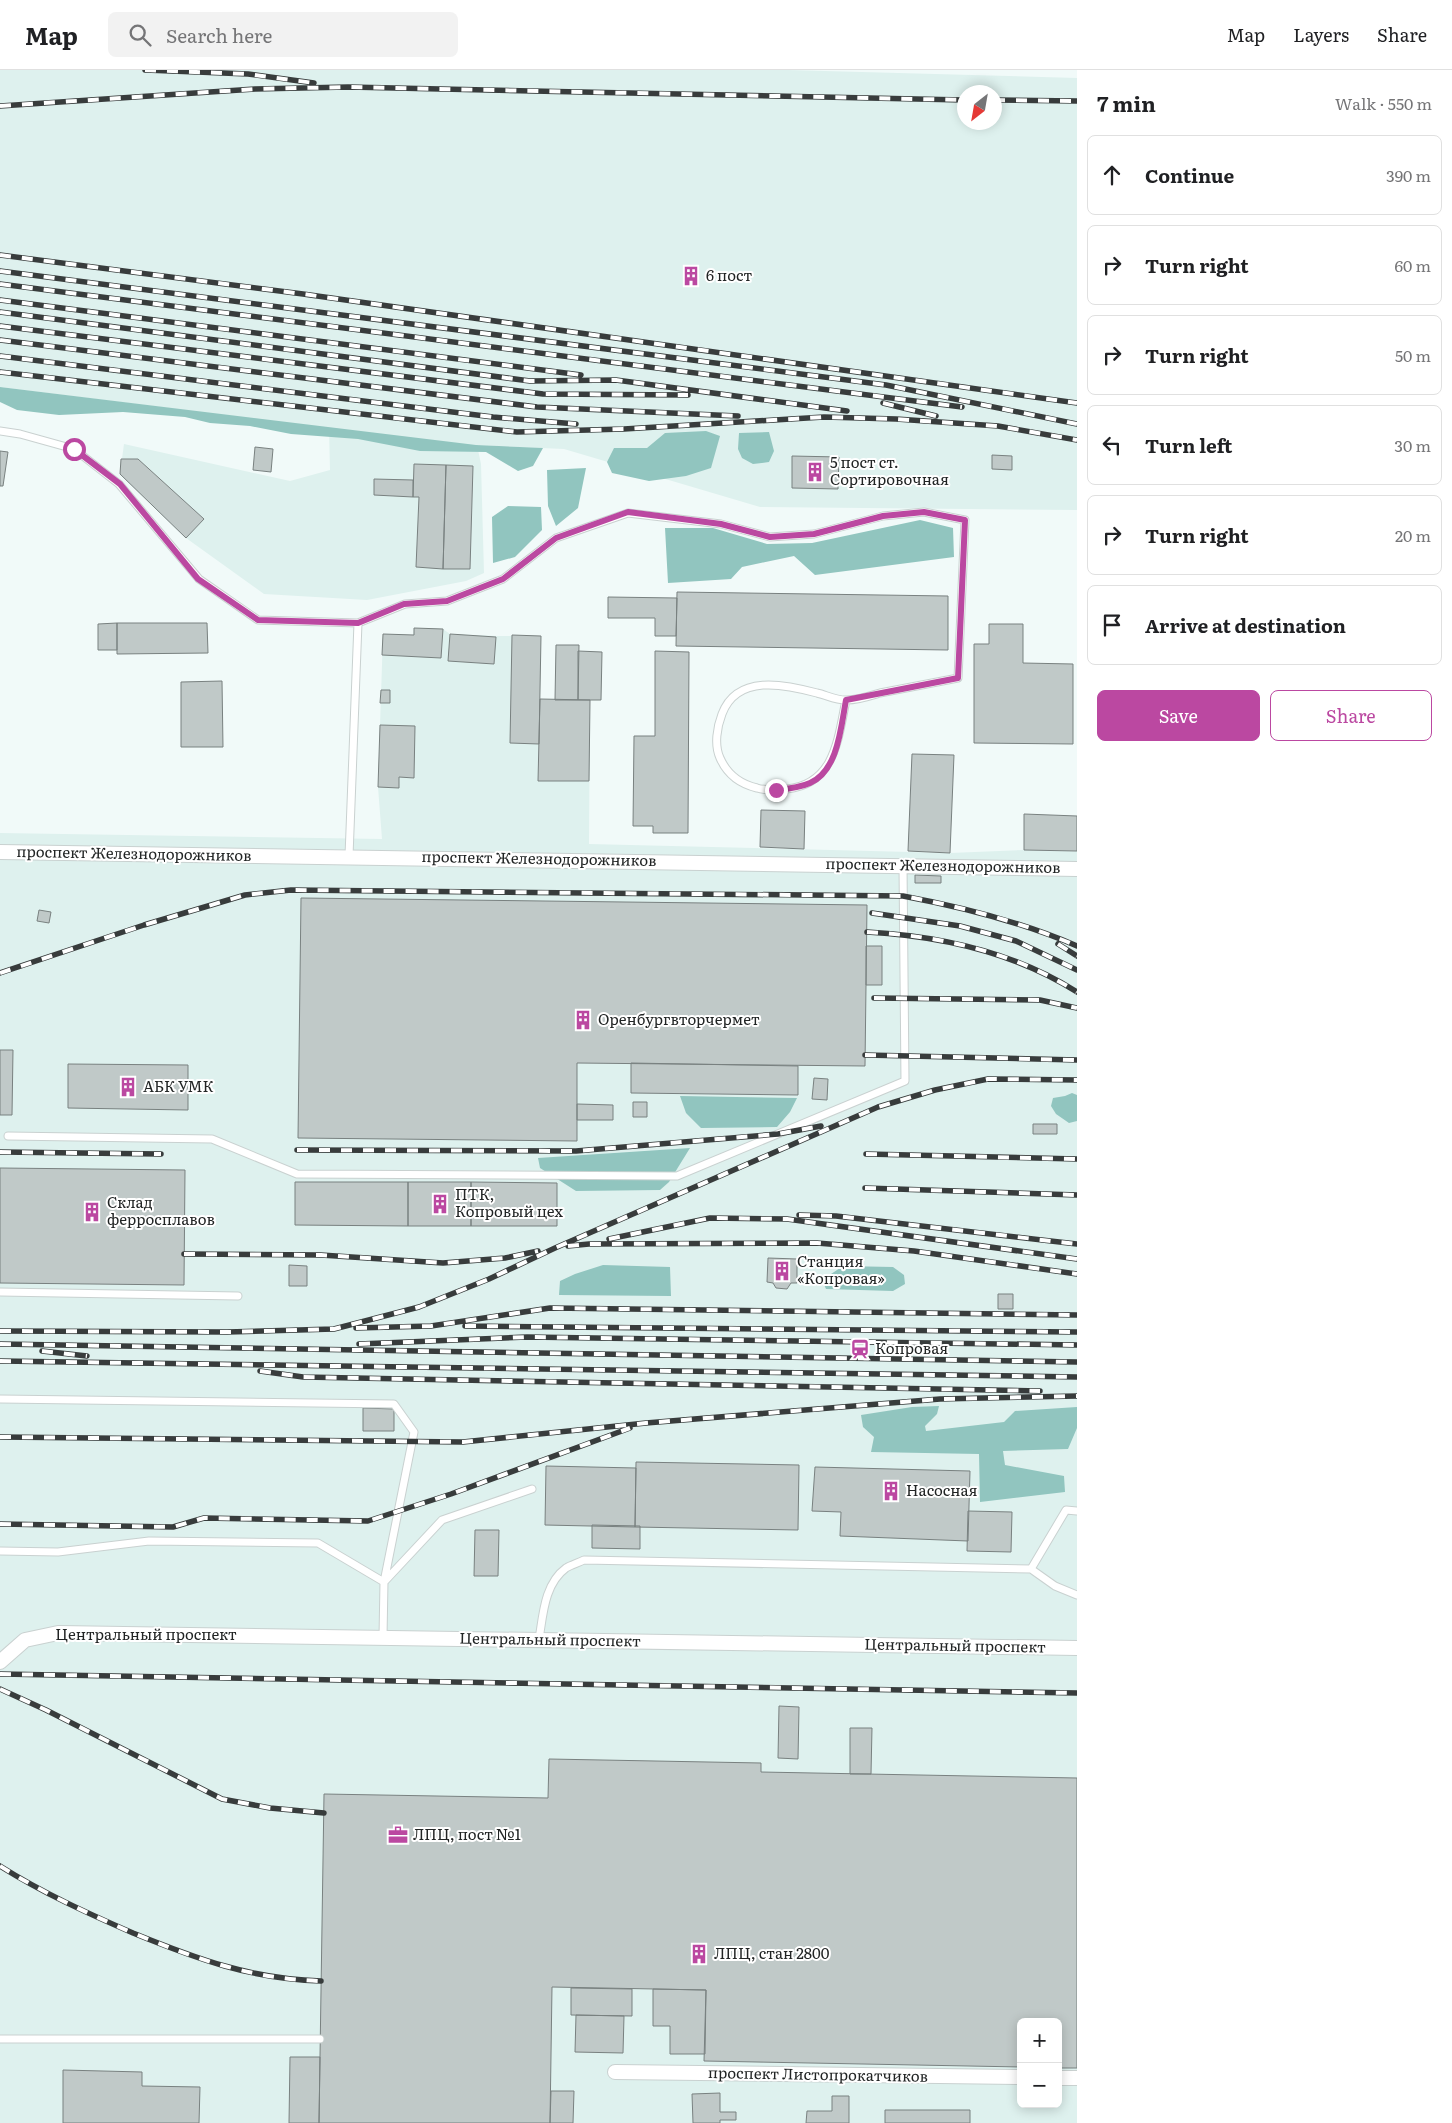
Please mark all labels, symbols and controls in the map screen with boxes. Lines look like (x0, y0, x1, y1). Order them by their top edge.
search box (108, 12, 458, 57)
text: Map (25, 17, 78, 52)
icon: search (126, 21, 154, 49)
text: Search here (166, 21, 272, 49)
text: Map (1227, 21, 1265, 48)
text: Layers (1293, 21, 1349, 48)
text: Share (1377, 21, 1427, 48)
north arrow (957, 85, 1002, 130)
text: 7 min (1097, 87, 1156, 118)
text: Walk · 550 m (1335, 91, 1432, 115)
icon: ahead (1098, 161, 1126, 189)
text: Continue (1145, 161, 1234, 189)
text: 390 m (1386, 163, 1431, 187)
icon: right (1098, 251, 1126, 279)
text: Turn right (1145, 251, 1249, 279)
text: 60 m (1394, 253, 1431, 277)
place label: 6 пост (706, 263, 753, 286)
building icon: 6 пост (680, 265, 702, 287)
icon: right (1098, 341, 1126, 369)
text: Turn right (1145, 341, 1249, 369)
text: 50 m (1395, 343, 1431, 367)
icon: left (1098, 431, 1126, 459)
text: Turn left (1145, 431, 1232, 459)
text: 30 m (1394, 433, 1431, 457)
route start (63, 438, 86, 461)
place label: 5 пост ст. Сортировочная (830, 450, 949, 490)
building icon: 5 пост ст. Сортировочная (804, 461, 826, 483)
icon: right (1098, 521, 1126, 549)
text: Turn right (1145, 521, 1249, 549)
text: 20 m (1395, 523, 1431, 547)
icon: arrive (1098, 611, 1126, 639)
text: Arrive at destination (1145, 611, 1346, 639)
button: Save (1097, 690, 1260, 741)
button: Share (1270, 690, 1432, 741)
route end (765, 779, 788, 802)
street label: проспект Железнодорожников (16, 839, 252, 866)
street label: проспект Железнодорожников (421, 844, 657, 871)
street label: проспект Железнодорожников (825, 851, 1061, 878)
place label: Оренбургвторчермет (598, 1007, 760, 1030)
building icon: Оренбургвторчермет (572, 1009, 594, 1031)
place label: АБК УМК (143, 1074, 213, 1097)
building icon: АБК УМК (117, 1076, 139, 1098)
place label: ПТК, Копровый цех (455, 1182, 564, 1222)
place label: Склад ферросплавов (107, 1190, 215, 1230)
building icon: ПТК, Копровый цех (429, 1193, 451, 1215)
building icon: Склад ферросплавов (81, 1201, 103, 1223)
place label: Станция «Копровая» (797, 1249, 885, 1289)
building icon: Станция «Копровая» (771, 1260, 793, 1282)
place label: Копровая (875, 1336, 948, 1359)
station icon: Копровая (849, 1338, 871, 1360)
place label: Насосная (906, 1478, 978, 1501)
building icon: Насосная (880, 1480, 902, 1502)
street label: Центральный проспект (55, 1622, 237, 1645)
street label: Центральный проспект (459, 1625, 641, 1652)
street label: Центральный проспект (864, 1631, 1046, 1658)
place label: ЛПЦ, пост №1 (413, 1822, 521, 1845)
office icon: ЛПЦ, пост №1 (387, 1824, 409, 1846)
place label: ЛПЦ, стан 2800 (714, 1941, 830, 1964)
building icon: ЛПЦ, стан 2800 (688, 1943, 710, 1965)
map controls (1017, 2018, 1062, 2108)
button: + (1017, 2018, 1062, 2063)
street label: проспект Листопрокатчиков (708, 2060, 928, 2087)
button: − (1017, 2063, 1062, 2108)

